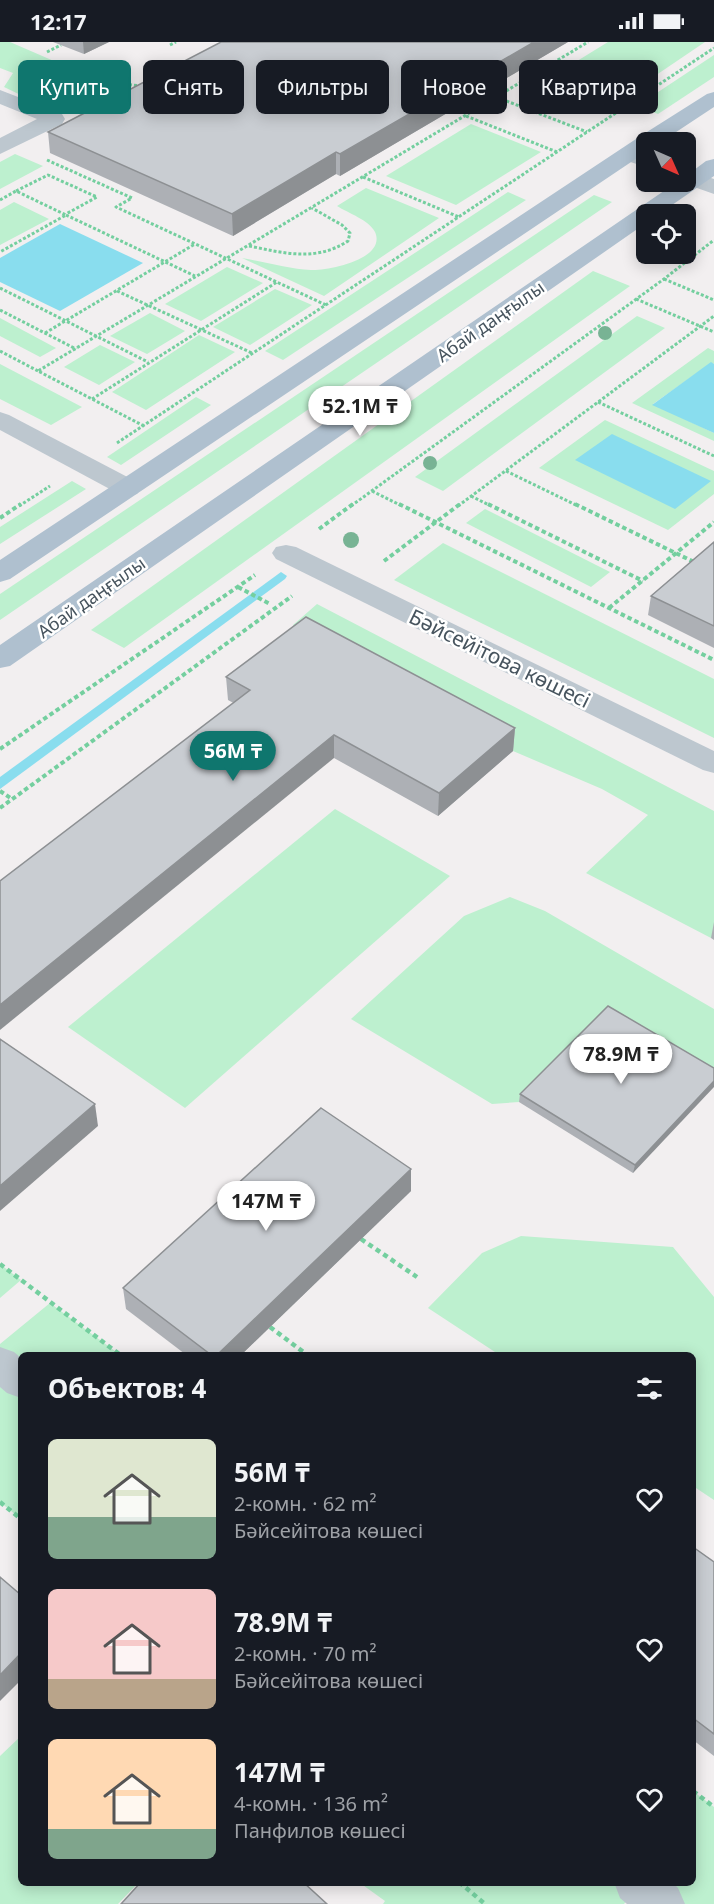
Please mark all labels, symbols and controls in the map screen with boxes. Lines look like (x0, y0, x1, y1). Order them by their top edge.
text: 12:17 (30, 6, 87, 36)
chip: Купить (18, 60, 131, 114)
chip: Снять (143, 60, 244, 114)
chip: Фильтры (256, 60, 389, 114)
chip: Новое (401, 60, 507, 114)
chip: Квартира (519, 60, 658, 114)
north arrow (636, 132, 696, 192)
map controls (636, 132, 696, 264)
button: locate (636, 204, 696, 264)
street label: Абай даңғылы (431, 275, 549, 367)
pin: 52.1M ₸ (305, 386, 415, 437)
text: 52.1M ₸ (322, 392, 398, 419)
street label: Абай даңғылы (32, 551, 150, 643)
street label: Бәйсейітова көшесі (405, 602, 595, 714)
pin: 56M ₸ (191, 731, 275, 782)
text: 56M ₸ (204, 737, 262, 764)
pin: 78.9M ₸ (566, 1034, 676, 1085)
text: 78.9M ₸ (583, 1040, 659, 1067)
pin: 147M ₸ (217, 1181, 315, 1232)
text: 147M ₸ (231, 1187, 301, 1214)
text: Объектов: 4 (48, 1370, 206, 1406)
icon: filters (633, 1372, 666, 1405)
text: 56M ₸ (234, 1454, 310, 1490)
icon: home (96, 1463, 168, 1535)
icon: heart (633, 1483, 666, 1516)
text: 2-комн. · 62 m² (234, 1490, 377, 1517)
text: Бәйсейітова көшесі (234, 1517, 423, 1544)
text: 78.9M ₸ (234, 1604, 332, 1640)
icon: home (96, 1613, 168, 1685)
icon: heart (633, 1633, 666, 1666)
text: 2-комн. · 70 m² (234, 1640, 377, 1667)
text: Бәйсейітова көшесі (234, 1667, 423, 1694)
text: 147M ₸ (234, 1754, 325, 1790)
icon: home (96, 1763, 168, 1835)
icon: heart (633, 1783, 666, 1816)
text: 4-комн. · 136 m² (234, 1790, 388, 1817)
text: Панфилов көшесі (234, 1817, 406, 1844)

